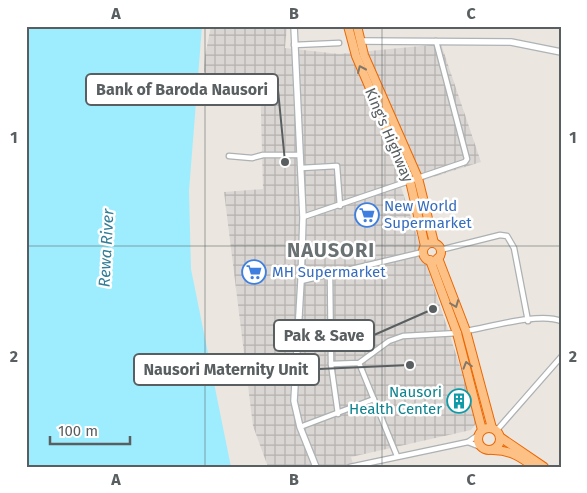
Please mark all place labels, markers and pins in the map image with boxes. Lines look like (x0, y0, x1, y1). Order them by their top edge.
callout: Bank of Baroda Nausori (86, 74, 278, 105)
place label: New World Supermarket (384, 197, 472, 232)
supermarket icon: New World Supermarket (354, 202, 380, 228)
supermarket icon: MH Supermarket (241, 259, 267, 285)
place label: MH Supermarket (272, 263, 386, 281)
callout: Pak & Save (274, 320, 374, 351)
callout: Nausori Maternity Unit (134, 354, 319, 385)
place label: Nausori Health Center (349, 383, 442, 418)
building icon: Nausori Health Center (446, 388, 472, 414)

